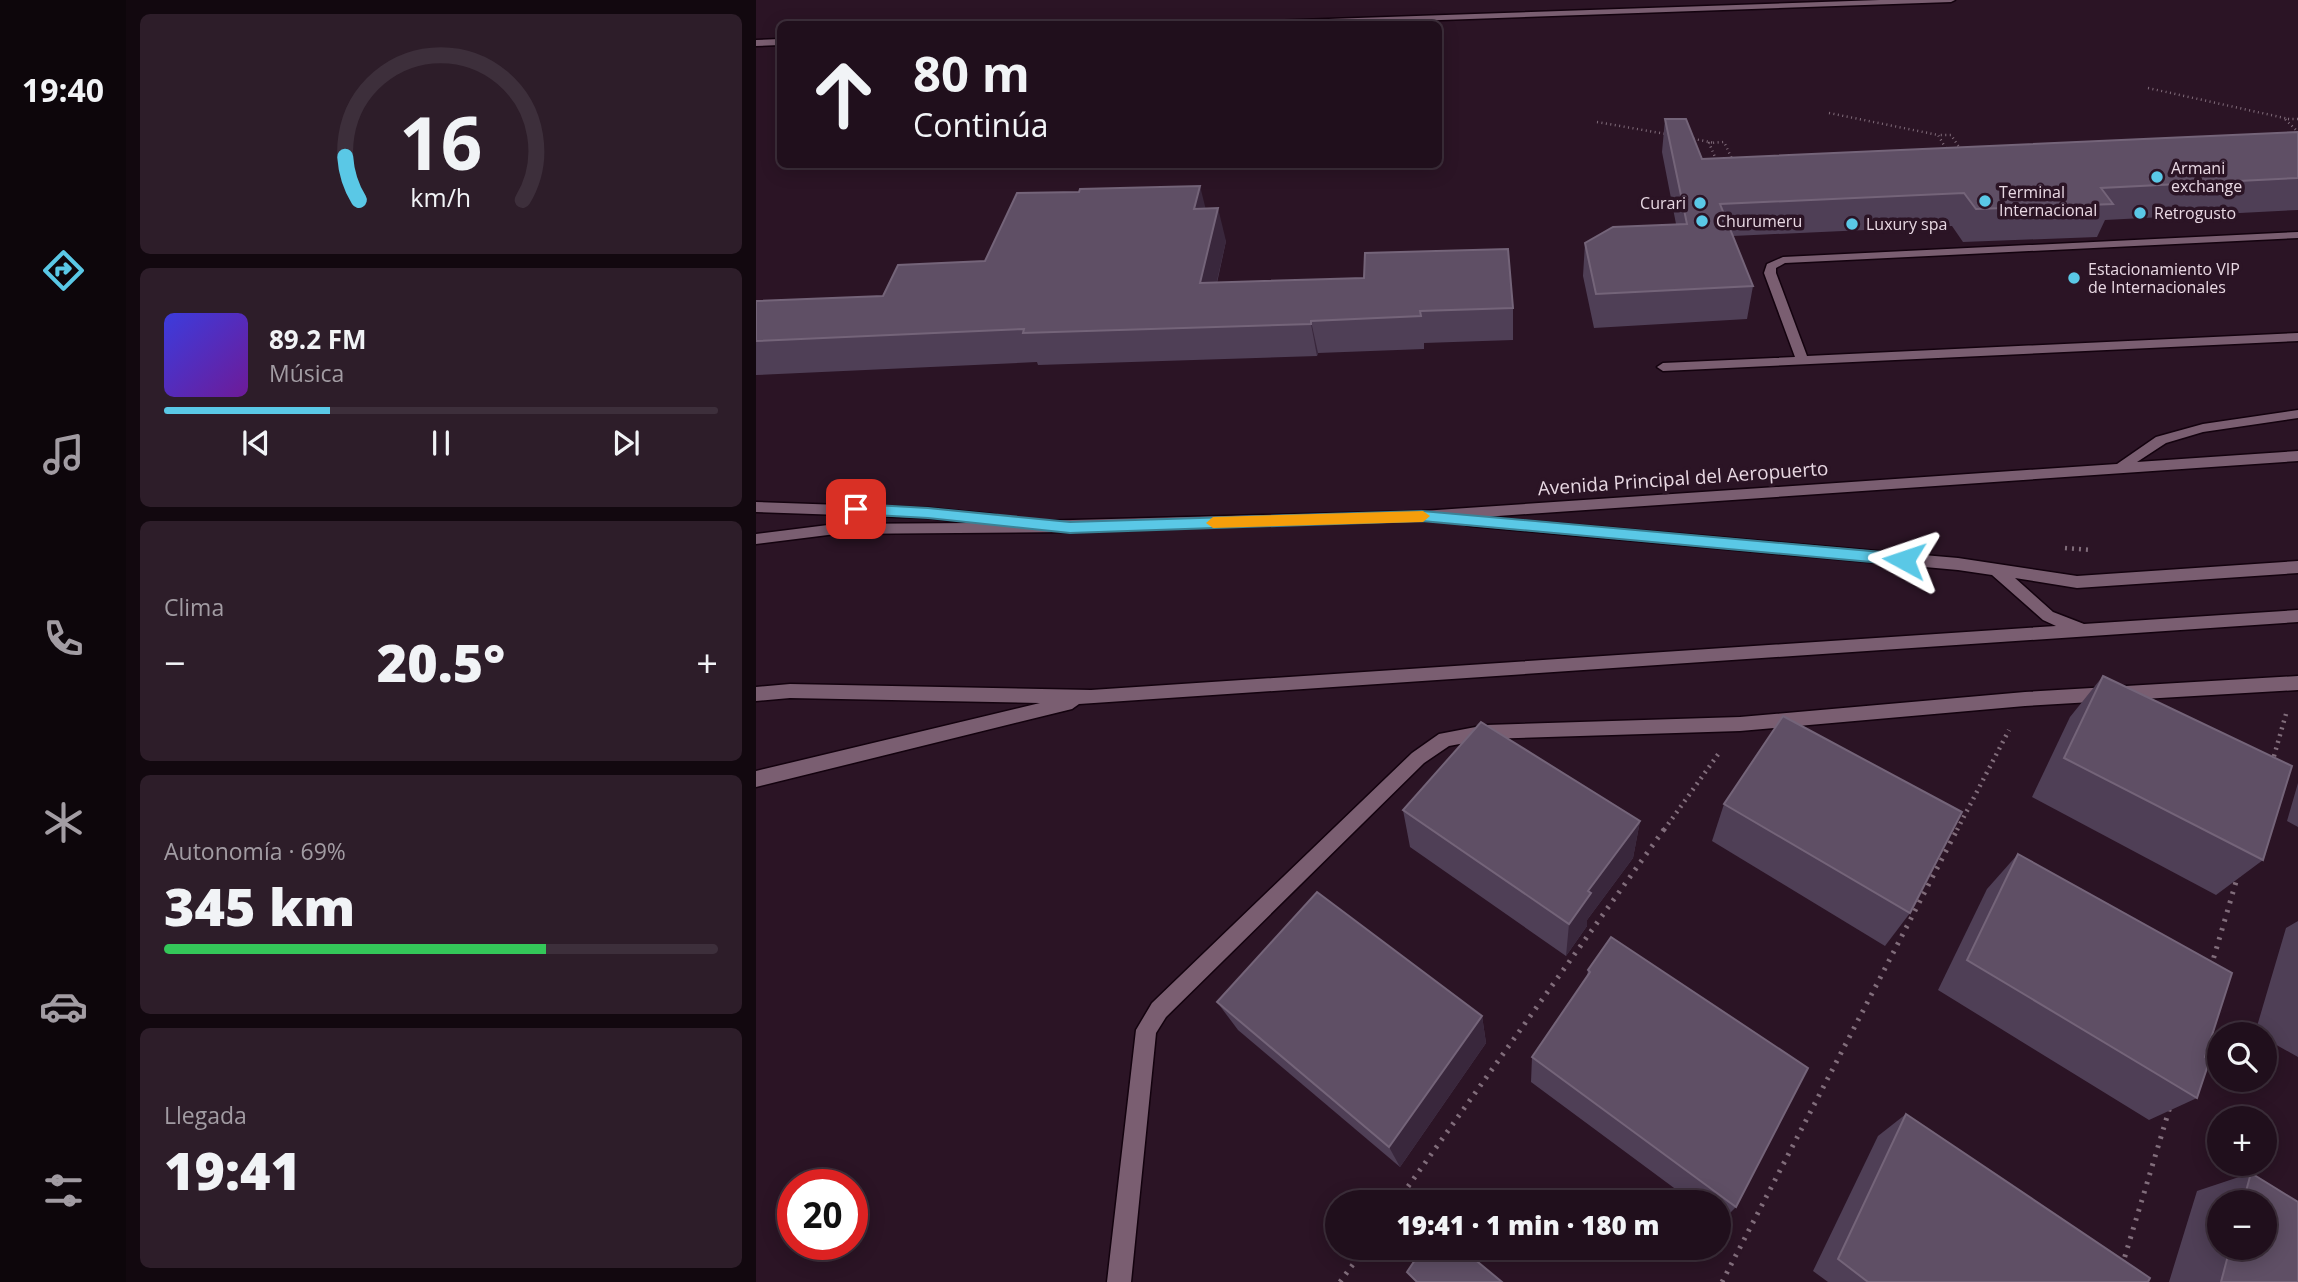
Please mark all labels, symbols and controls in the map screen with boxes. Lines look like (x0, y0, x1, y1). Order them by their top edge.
text: 80 m (913, 40, 1030, 106)
icon: ahead (798, 49, 889, 140)
text: 19:40 (22, 68, 104, 111)
text: 16 (399, 92, 483, 191)
text: Continúa (913, 103, 1049, 146)
place label: Armani exchange (2171, 157, 2242, 197)
marker: Armani exchange (2149, 169, 2165, 185)
text: km/h (411, 180, 471, 214)
place label: Terminal Internacional (1999, 181, 2097, 221)
place label: Curari (1640, 192, 1686, 214)
marker: Terminal Internacional (1977, 193, 1993, 209)
marker: Curari (1692, 195, 1708, 211)
place label: Retrogusto (2154, 202, 2236, 224)
marker: Retrogusto (2132, 205, 2148, 221)
place label: Churumeru (1716, 210, 1802, 232)
marker: Churumeru (1694, 213, 1710, 229)
place label: Luxury spa (1866, 213, 1947, 235)
marker: Luxury spa (1844, 216, 1860, 232)
icon: directions (39, 246, 88, 295)
place label: Estacionamiento VIP de Internacionales (2088, 258, 2240, 298)
marker: Estacionamiento VIP de Internacionales (2066, 270, 2082, 286)
text: 89.2 FM (269, 321, 367, 357)
text: Música (269, 357, 344, 389)
icon: previous (237, 424, 275, 462)
icon: pause (422, 424, 460, 462)
icon: next (607, 424, 645, 462)
icon: music (39, 430, 88, 479)
street label: Avenida Principal del Aeropuerto (1537, 455, 1829, 501)
pin (826, 479, 886, 539)
icon: arrive (837, 490, 875, 528)
position arrow (1867, 523, 1941, 597)
text: Clima (164, 591, 224, 623)
icon: phone (39, 614, 88, 663)
text: 20.5° (377, 626, 505, 697)
text: − (164, 636, 186, 688)
text: + (696, 636, 718, 688)
icon: climate (39, 798, 88, 847)
text: Autonomía · 69% (164, 835, 346, 867)
text: 345 km (164, 870, 355, 941)
icon: car (39, 982, 88, 1031)
map controls (2207, 1022, 2277, 1260)
button: search (2207, 1022, 2277, 1092)
text: Llegada (164, 1099, 247, 1131)
button: + (2207, 1106, 2277, 1176)
text: 19:41 (164, 1134, 301, 1205)
icon: filters (39, 1166, 88, 1215)
speed limit sign: 20 (777, 1169, 868, 1260)
button: − (2207, 1190, 2277, 1260)
text: 19:41 · 1 min · 180 m (1397, 1207, 1659, 1243)

